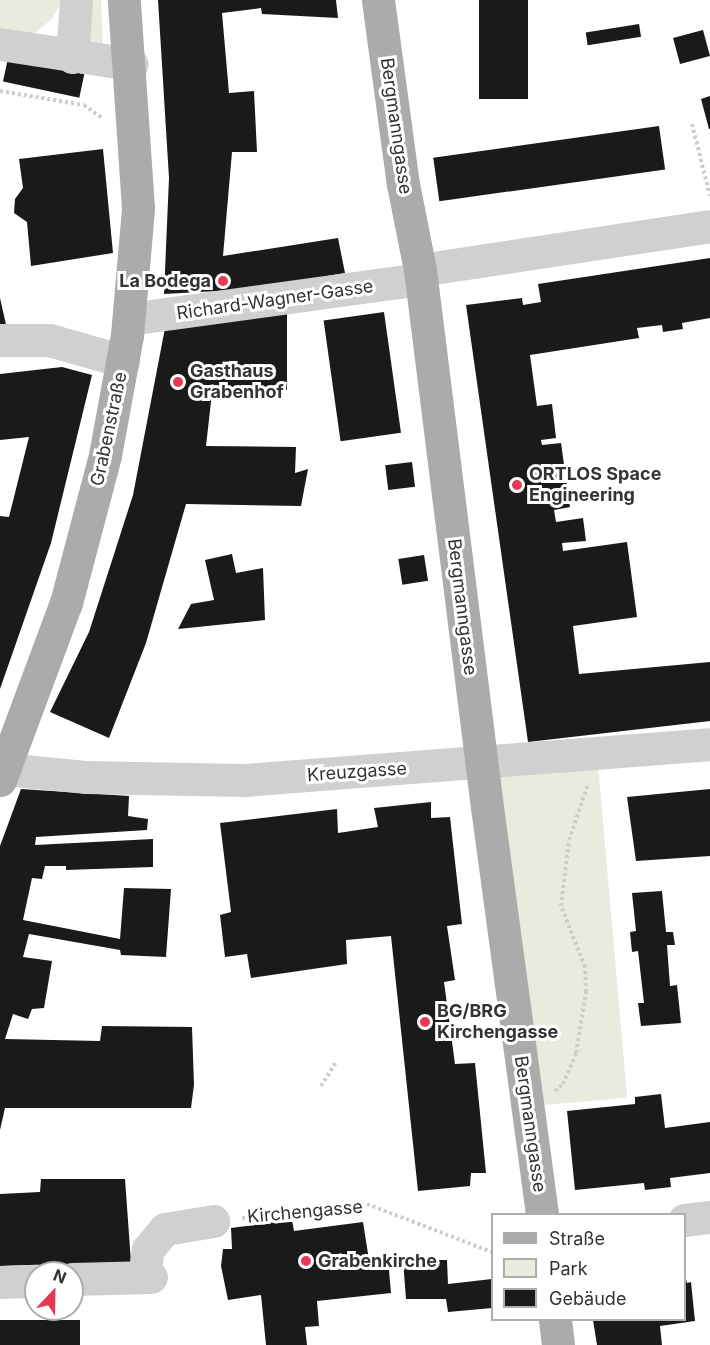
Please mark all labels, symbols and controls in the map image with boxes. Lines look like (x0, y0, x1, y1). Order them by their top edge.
street label: Bergmanngasse (376, 56, 416, 196)
place label: La Bodega (119, 270, 211, 292)
marker: La Bodega (216, 274, 230, 288)
street label: Richard-Wagner-Gasse (175, 276, 375, 324)
place label: Gasthaus Grabenhof (190, 361, 284, 404)
street label: Grabenstraße (86, 370, 132, 488)
marker: Gasthaus Grabenhof (171, 375, 185, 389)
place label: ORTLOS Space Engineering (529, 464, 661, 506)
marker: ORTLOS Space Engineering (510, 478, 524, 492)
street label: Bergmanngasse (443, 537, 481, 677)
street label: Kreuzgasse (306, 758, 408, 786)
place label: BG/BRG Kirchengasse (437, 1001, 558, 1044)
marker: BG/BRG Kirchengasse (418, 1015, 432, 1029)
street label: Bergmanngasse (510, 1054, 550, 1194)
street label: Kirchengasse (246, 1196, 364, 1228)
legend (491, 1213, 686, 1321)
text: Straße (549, 1228, 605, 1249)
place label: Grabenkirche (318, 1250, 437, 1272)
marker: Grabenkirche (299, 1254, 313, 1268)
text: Park (549, 1258, 588, 1279)
north arrow (24, 1261, 84, 1321)
text: N (51, 1265, 69, 1288)
text: Gebäude (549, 1288, 626, 1309)

